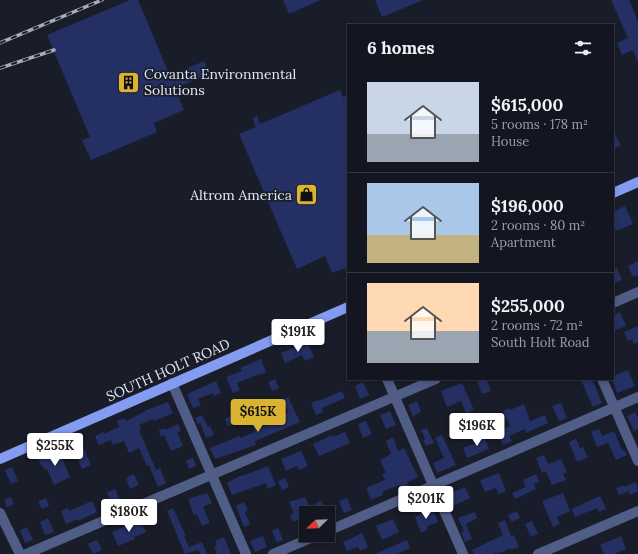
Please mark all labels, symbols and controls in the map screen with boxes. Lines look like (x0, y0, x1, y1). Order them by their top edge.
text: 6 homes (367, 37, 434, 59)
icon: filters (572, 37, 594, 59)
place label: Covanta Environmental Solutions (144, 65, 297, 99)
building icon: Covanta Environmental Solutions (116, 69, 142, 95)
text: $615,000 (491, 94, 563, 116)
icon: home (399, 98, 447, 146)
text: 5 rooms · 178 m² (491, 116, 588, 133)
text: House (491, 133, 529, 150)
shop icon: Altrom America (294, 182, 320, 208)
place label: Altrom America (189, 186, 292, 204)
text: $196,000 (491, 195, 564, 217)
icon: home (399, 199, 447, 247)
text: 2 rooms · 80 m² (491, 217, 585, 234)
text: Apartment (491, 234, 556, 251)
text: $255,000 (491, 295, 565, 317)
icon: home (399, 299, 447, 347)
text: 2 rooms · 72 m² (491, 317, 583, 334)
pin: $191K (270, 319, 326, 353)
text: $191K (281, 323, 315, 340)
text: South Holt Road (491, 334, 590, 351)
street label: SOUTH HOLT ROAD (103, 335, 233, 405)
pin: $615K (230, 399, 286, 433)
text: $615K (240, 403, 276, 420)
pin: $196K (449, 413, 505, 447)
text: $196K (458, 417, 496, 434)
pin: $255K (27, 433, 83, 467)
text: $255K (36, 437, 74, 454)
pin: $201K (398, 486, 454, 520)
text: $201K (407, 490, 445, 507)
pin: $180K (101, 499, 157, 533)
text: $180K (110, 503, 148, 520)
north arrow (299, 506, 335, 542)
map controls (299, 506, 335, 542)

